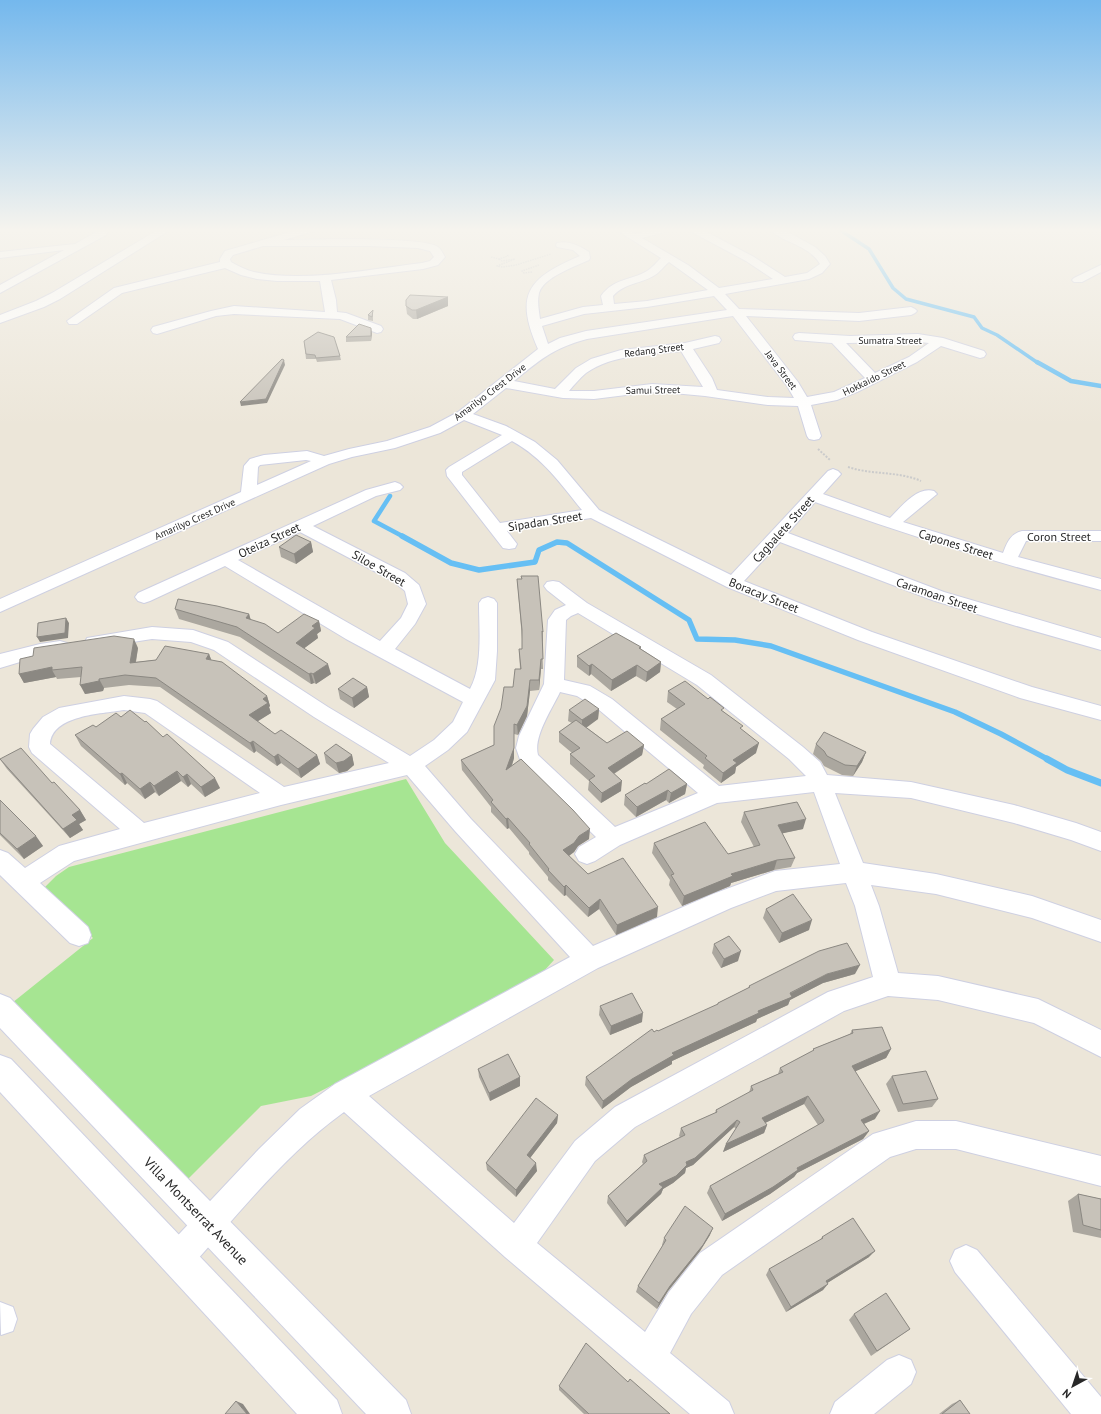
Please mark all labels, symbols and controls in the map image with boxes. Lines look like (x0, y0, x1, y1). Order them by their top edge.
street label: Sumatra Street (858, 334, 922, 347)
street label: Redang Street (623, 340, 685, 360)
street label: Java Street (761, 347, 800, 393)
street label: Hokkaido Street (840, 357, 908, 399)
street label: Amarilyo Crest Drive (451, 361, 529, 423)
street label: Samui Street (626, 383, 681, 397)
street label: Cagbalete Street (749, 492, 817, 566)
street label: Amarilyo Crest Drive (153, 495, 237, 543)
street label: Sipadan Street (507, 508, 583, 534)
street label: Oteiza Street (236, 519, 302, 561)
street label: Capones Street (917, 526, 995, 562)
street label: Coron Street (1027, 529, 1091, 544)
street label: Siloe Street (349, 547, 409, 589)
street label: Boracay Street (727, 574, 801, 616)
street label: Caramoan Street (894, 574, 980, 616)
street label: Villa Montserrat Avenue (139, 1153, 252, 1269)
north arrow (1053, 1366, 1093, 1406)
text: N (1059, 1386, 1074, 1401)

